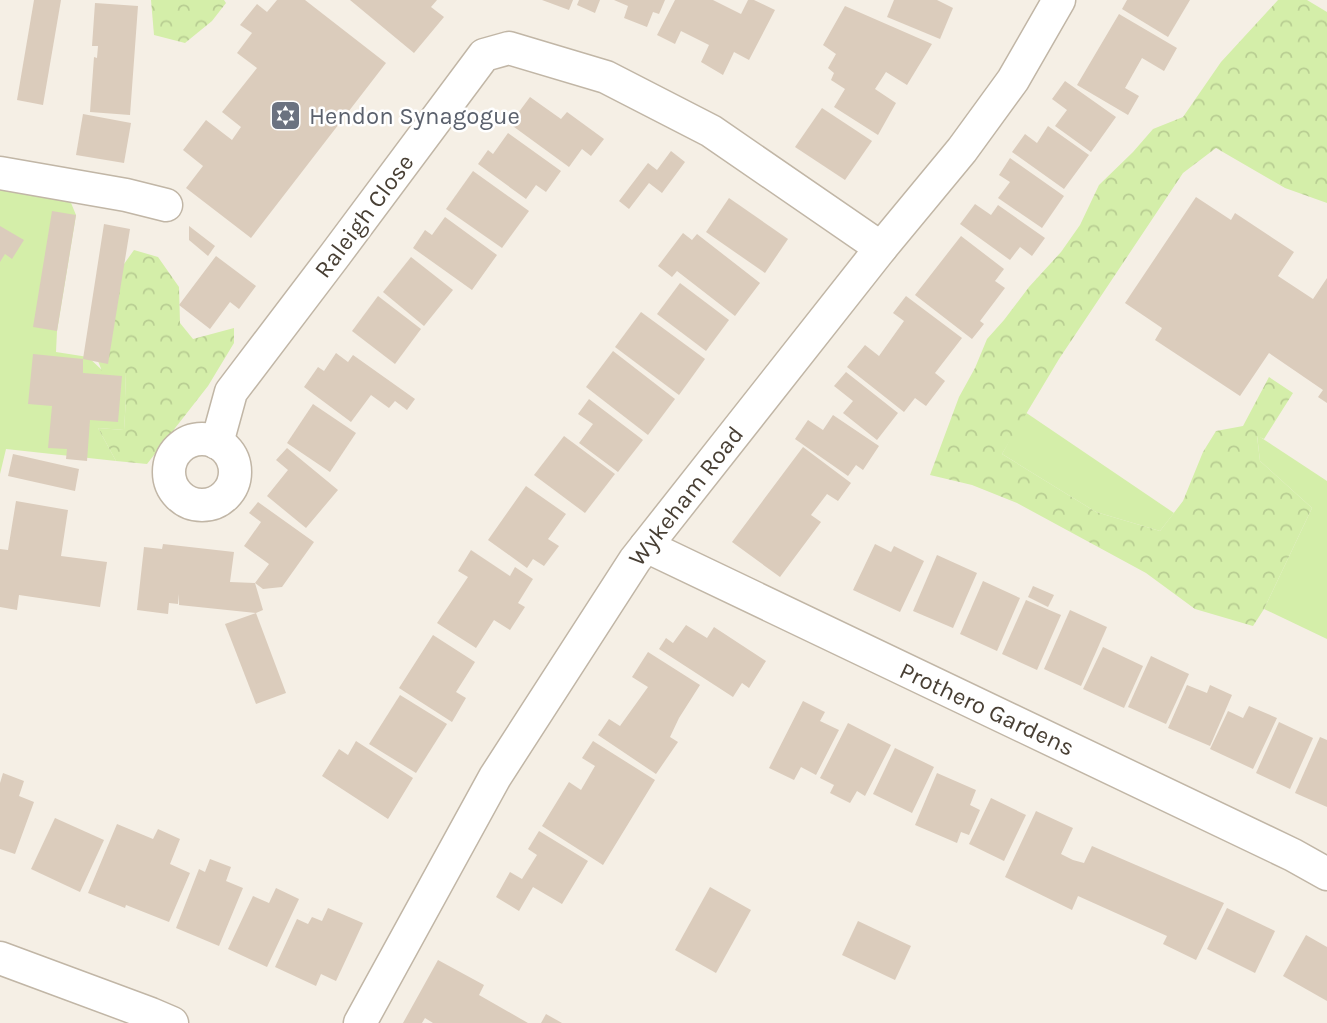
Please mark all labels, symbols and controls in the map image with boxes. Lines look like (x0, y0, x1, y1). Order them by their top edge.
synagogue icon: Hendon Synagogue (269, 99, 303, 133)
place label: Hendon Synagogue (309, 102, 520, 130)
street label: Raleigh Close (308, 149, 420, 283)
street label: Wykeham Road (623, 421, 749, 571)
street label: Prothero Gardens (895, 656, 1079, 762)

